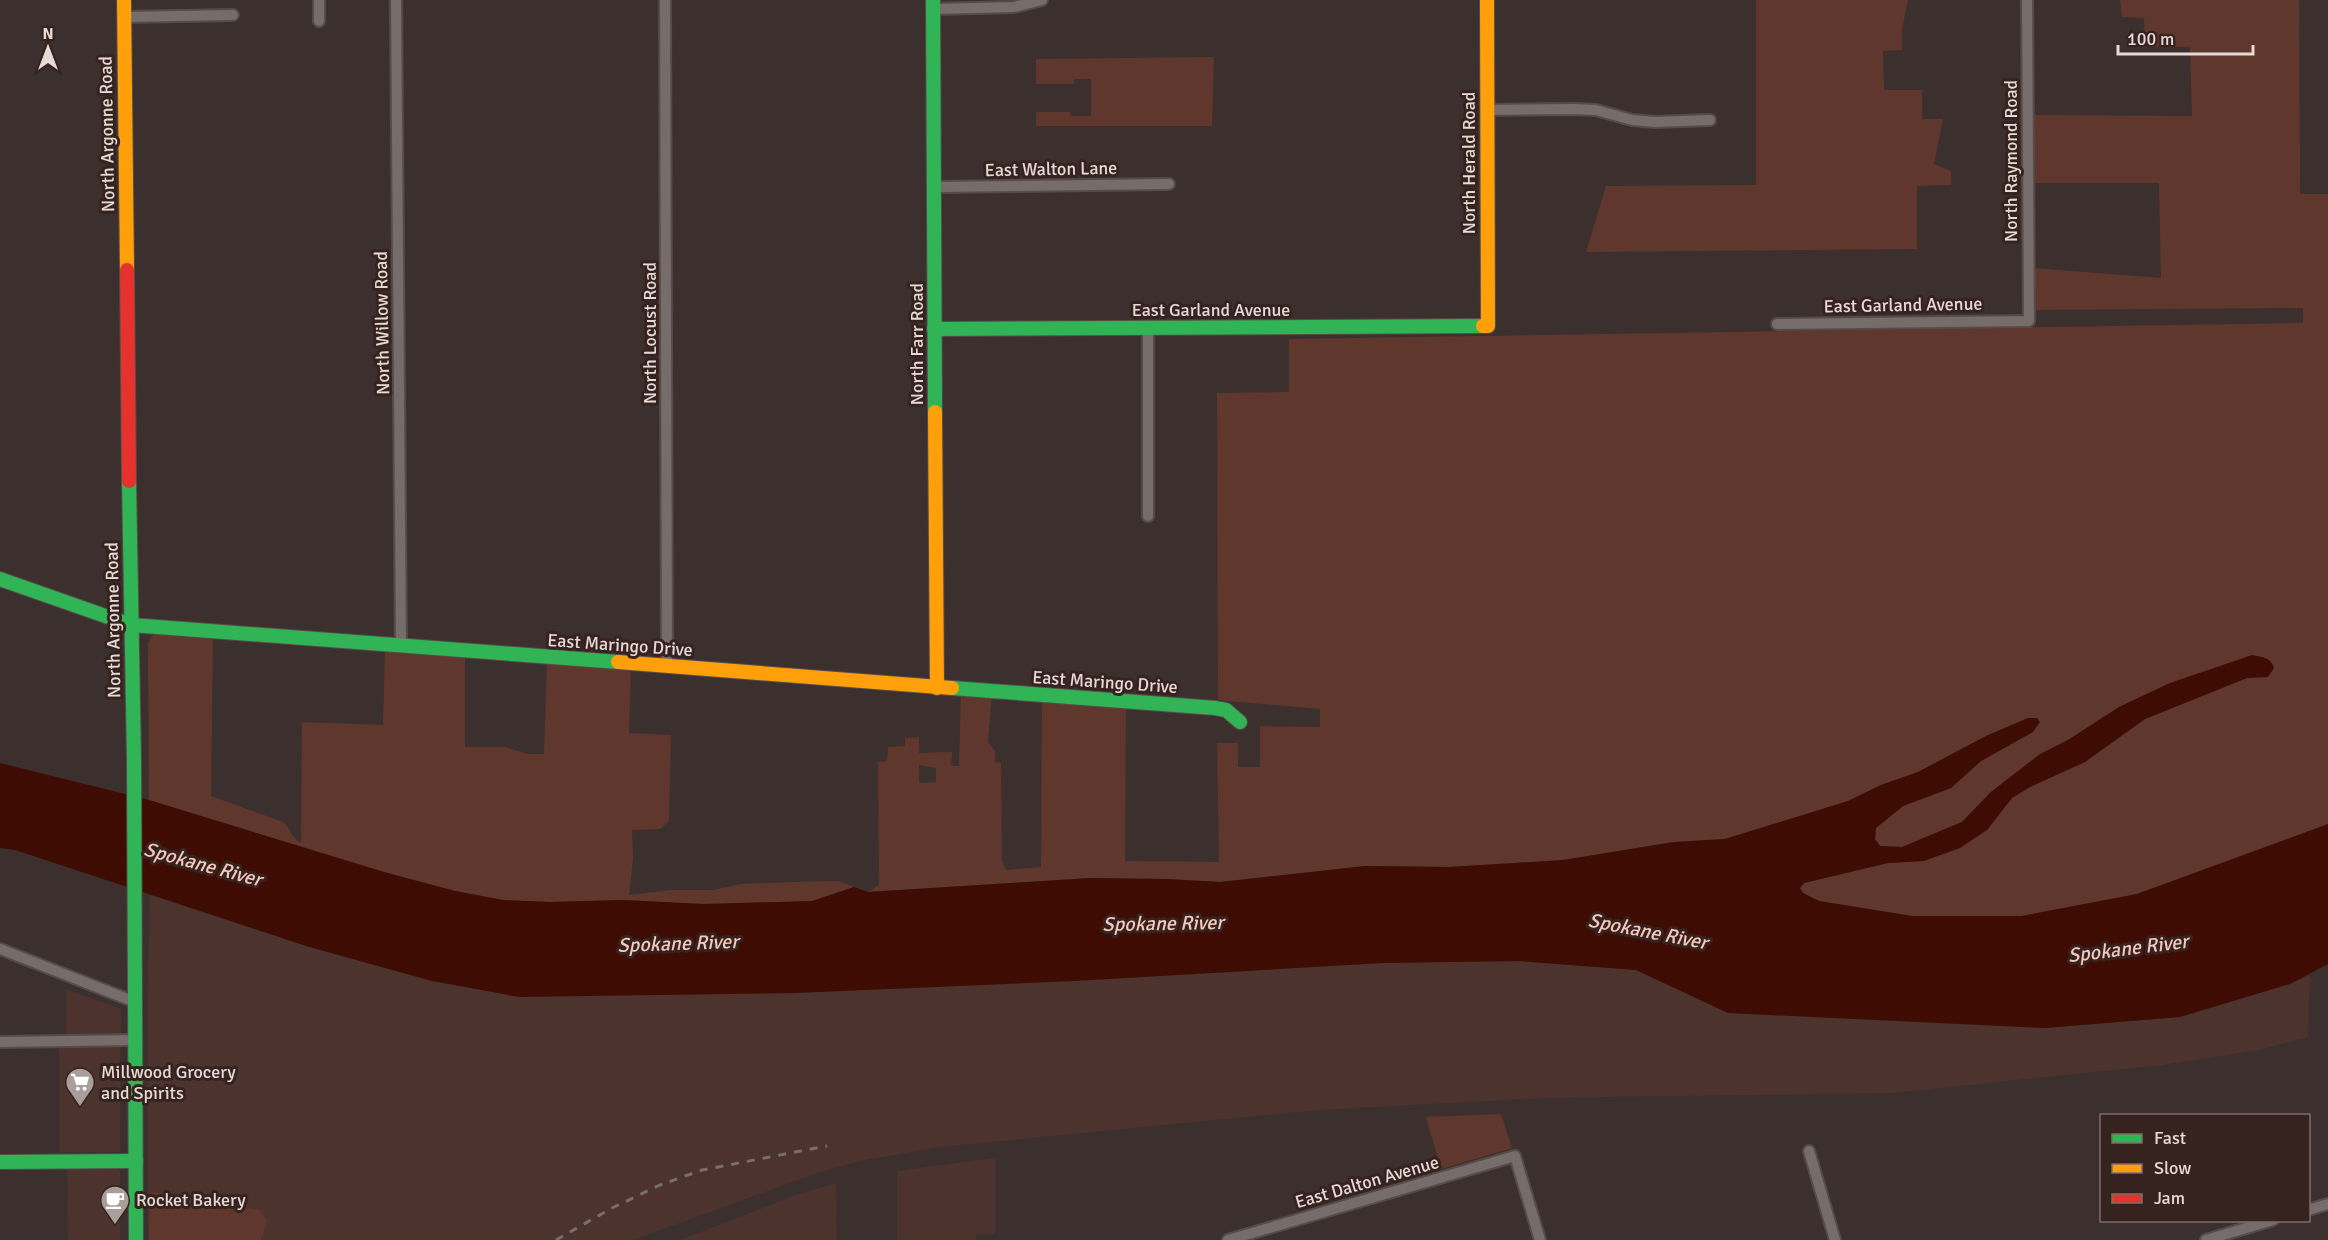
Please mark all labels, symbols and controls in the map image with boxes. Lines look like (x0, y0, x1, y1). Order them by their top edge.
north arrow (18, 18, 78, 78)
scale bar (2118, 18, 2253, 56)
text: N (42, 24, 54, 44)
text: 100 m (2127, 28, 2174, 50)
street label: North Argonne Road (95, 56, 119, 212)
street label: North Raymond Road (2000, 80, 2022, 242)
street label: North Herald Road (1458, 92, 1480, 234)
street label: East Walton Lane (985, 157, 1117, 181)
street label: North Willow Road (370, 251, 394, 395)
street label: North Locust Road (639, 262, 661, 404)
street label: North Farr Road (906, 283, 928, 405)
street label: East Garland Avenue (1823, 293, 1983, 317)
street label: East Garland Avenue (1132, 299, 1290, 321)
street label: North Argonne Road (101, 542, 125, 698)
street label: East Maringo Drive (547, 629, 693, 661)
street label: East Maringo Drive (1032, 666, 1178, 698)
water label: Spokane River (141, 837, 267, 893)
water label: Spokane River (1586, 908, 1712, 956)
water label: Spokane River (1102, 910, 1226, 937)
water label: Spokane River (2066, 928, 2192, 968)
water label: Spokane River (617, 929, 742, 958)
place label: Millwood Grocery and Spirits (101, 1061, 236, 1104)
supermarket icon: Millwood Grocery and Spirits (64, 1066, 96, 1108)
legend (2100, 1114, 2310, 1222)
text: Fast (2154, 1127, 2186, 1149)
street label: East Dalton Avenue (1293, 1151, 1441, 1213)
text: Slow (2154, 1157, 2191, 1179)
cafe icon: Rocket Bakery (99, 1184, 131, 1226)
text: Jam (2154, 1187, 2185, 1209)
place label: Rocket Bakery (136, 1189, 246, 1211)

